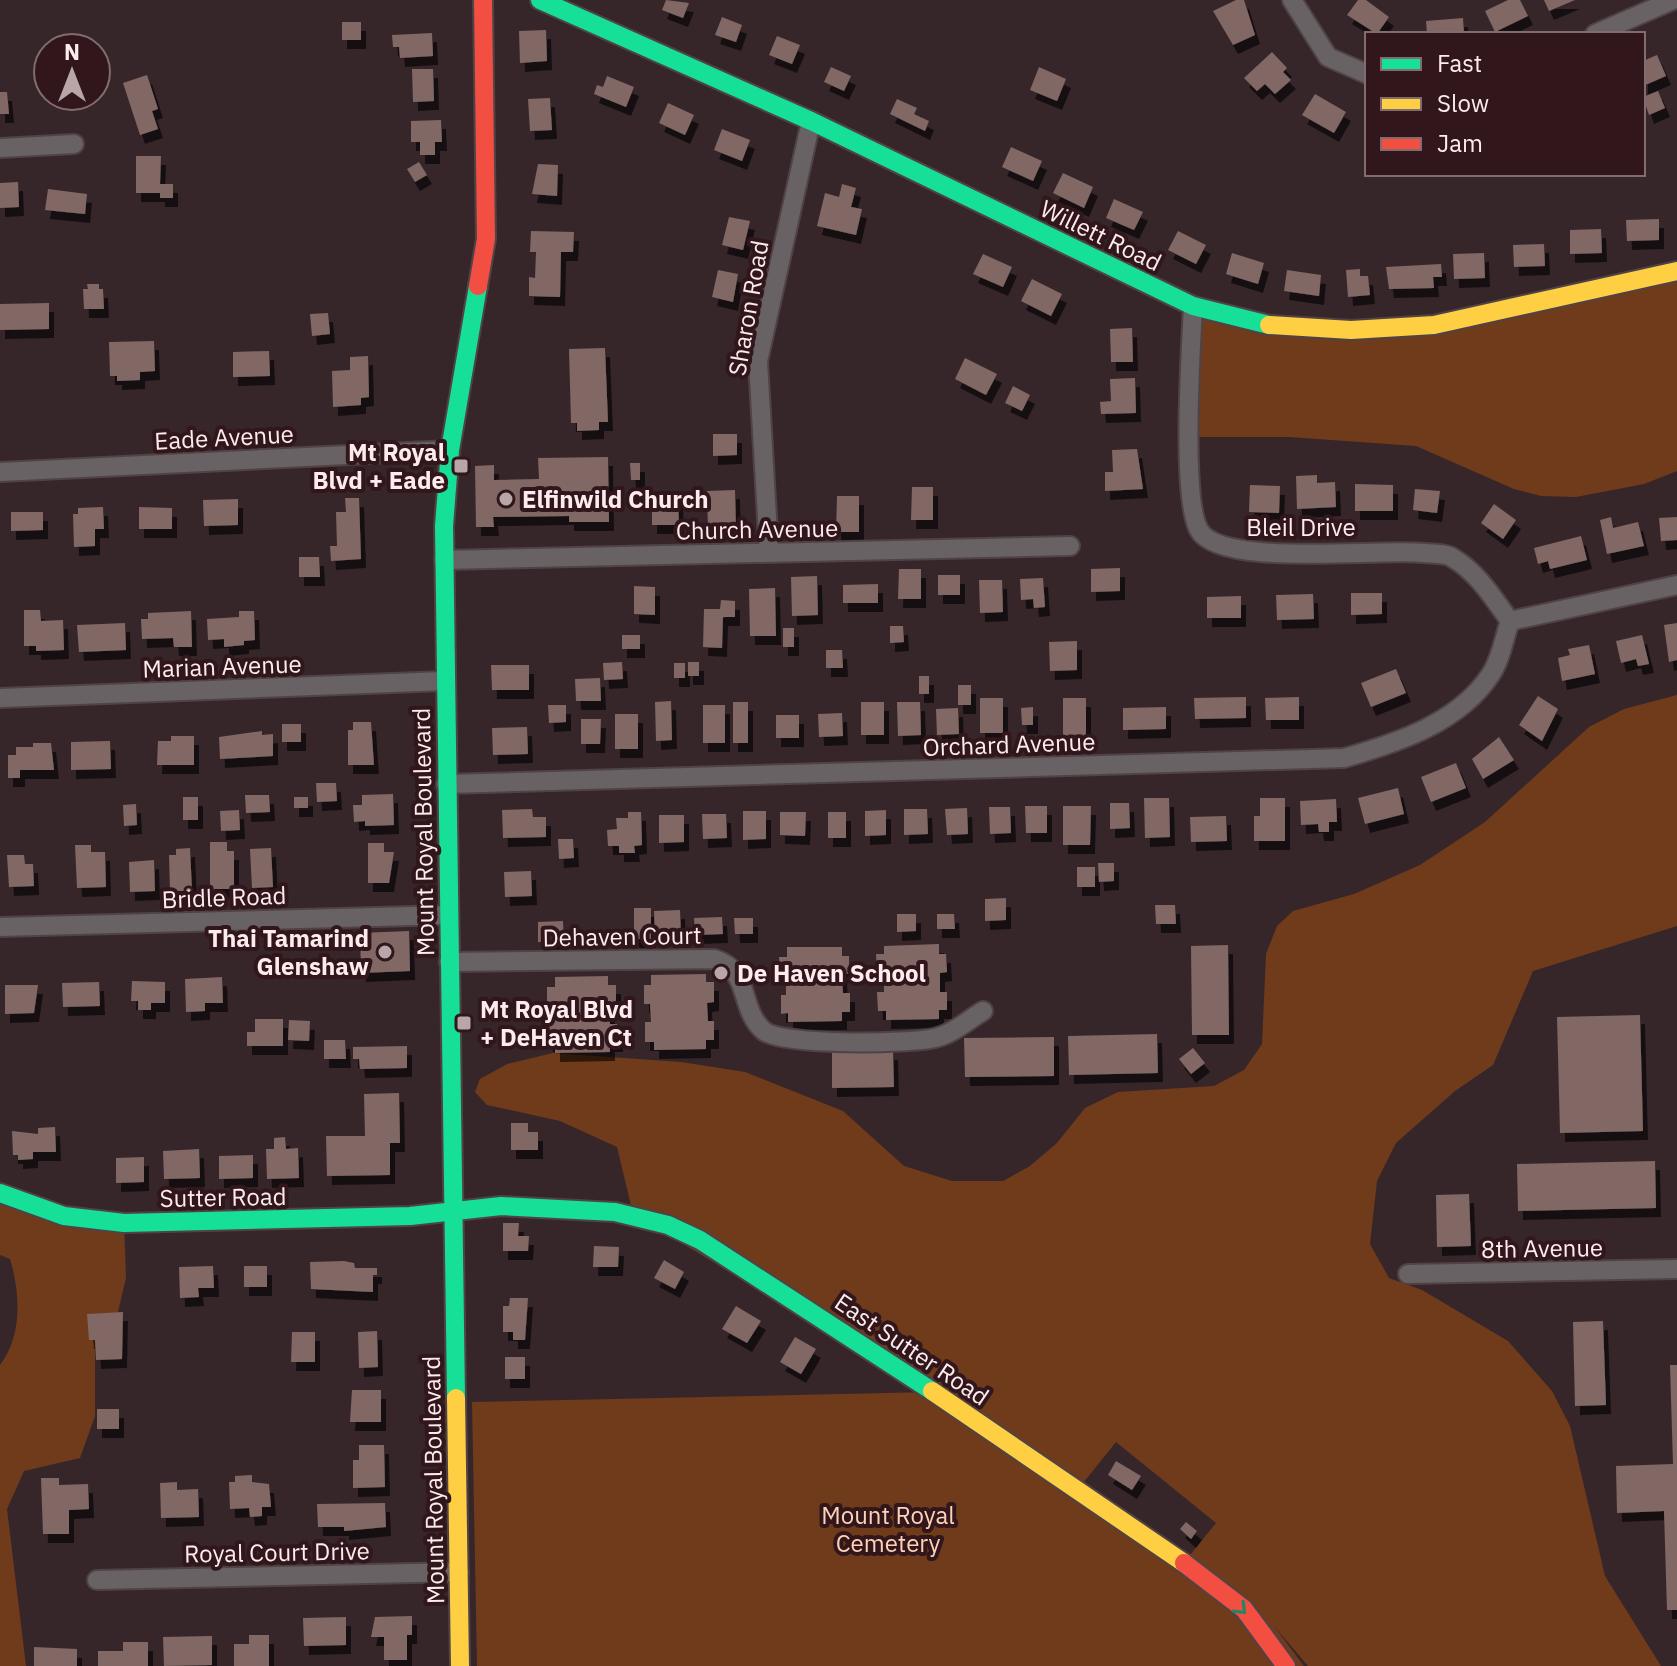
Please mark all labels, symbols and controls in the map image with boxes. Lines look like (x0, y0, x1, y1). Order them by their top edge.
north arrow (32, 32, 112, 112)
legend (1365, 32, 1645, 176)
text: N (64, 37, 80, 66)
text: Fast (1437, 47, 1482, 79)
text: Slow (1437, 87, 1489, 119)
text: Jam (1437, 127, 1483, 159)
street label: Willett Road (1035, 192, 1167, 278)
street label: Sharon Road (720, 238, 776, 378)
street label: Eade Avenue (153, 417, 295, 457)
place label: Mt Royal Blvd + Eade (313, 436, 445, 496)
marker: Mt Royal Blvd + Eade (452, 457, 470, 475)
place label: Elfinwild Church (522, 483, 709, 515)
marker: Elfinwild Church (497, 490, 515, 508)
street label: Bleil Drive (1246, 511, 1356, 543)
street label: Church Avenue (676, 512, 838, 546)
street label: Marian Avenue (142, 647, 302, 685)
street label: Mount Royal Boulevard (405, 707, 441, 957)
street label: Orchard Avenue (922, 725, 1096, 763)
street label: Bridle Road (161, 879, 287, 915)
street label: Dehaven Court (542, 919, 702, 953)
place label: Thai Tamarind Glenshaw (208, 922, 369, 982)
marker: Thai Tamarind Glenshaw (376, 943, 394, 961)
place label: De Haven School (737, 957, 926, 989)
marker: De Haven School (712, 964, 730, 982)
place label: Mt Royal Blvd + DeHaven Ct (480, 993, 633, 1053)
marker: Mt Royal Blvd + DeHaven Ct (455, 1014, 473, 1032)
street label: Sutter Road (159, 1180, 287, 1214)
street label: 8th Avenue (1481, 1231, 1603, 1265)
street label: East Sutter Road (829, 1286, 995, 1412)
street label: Mount Royal Boulevard (415, 1355, 451, 1605)
park label: Mount Royal Cemetery (821, 1499, 955, 1559)
street label: Royal Court Drive (184, 1534, 370, 1570)
one-way arrow (1232, 1600, 1247, 1614)

